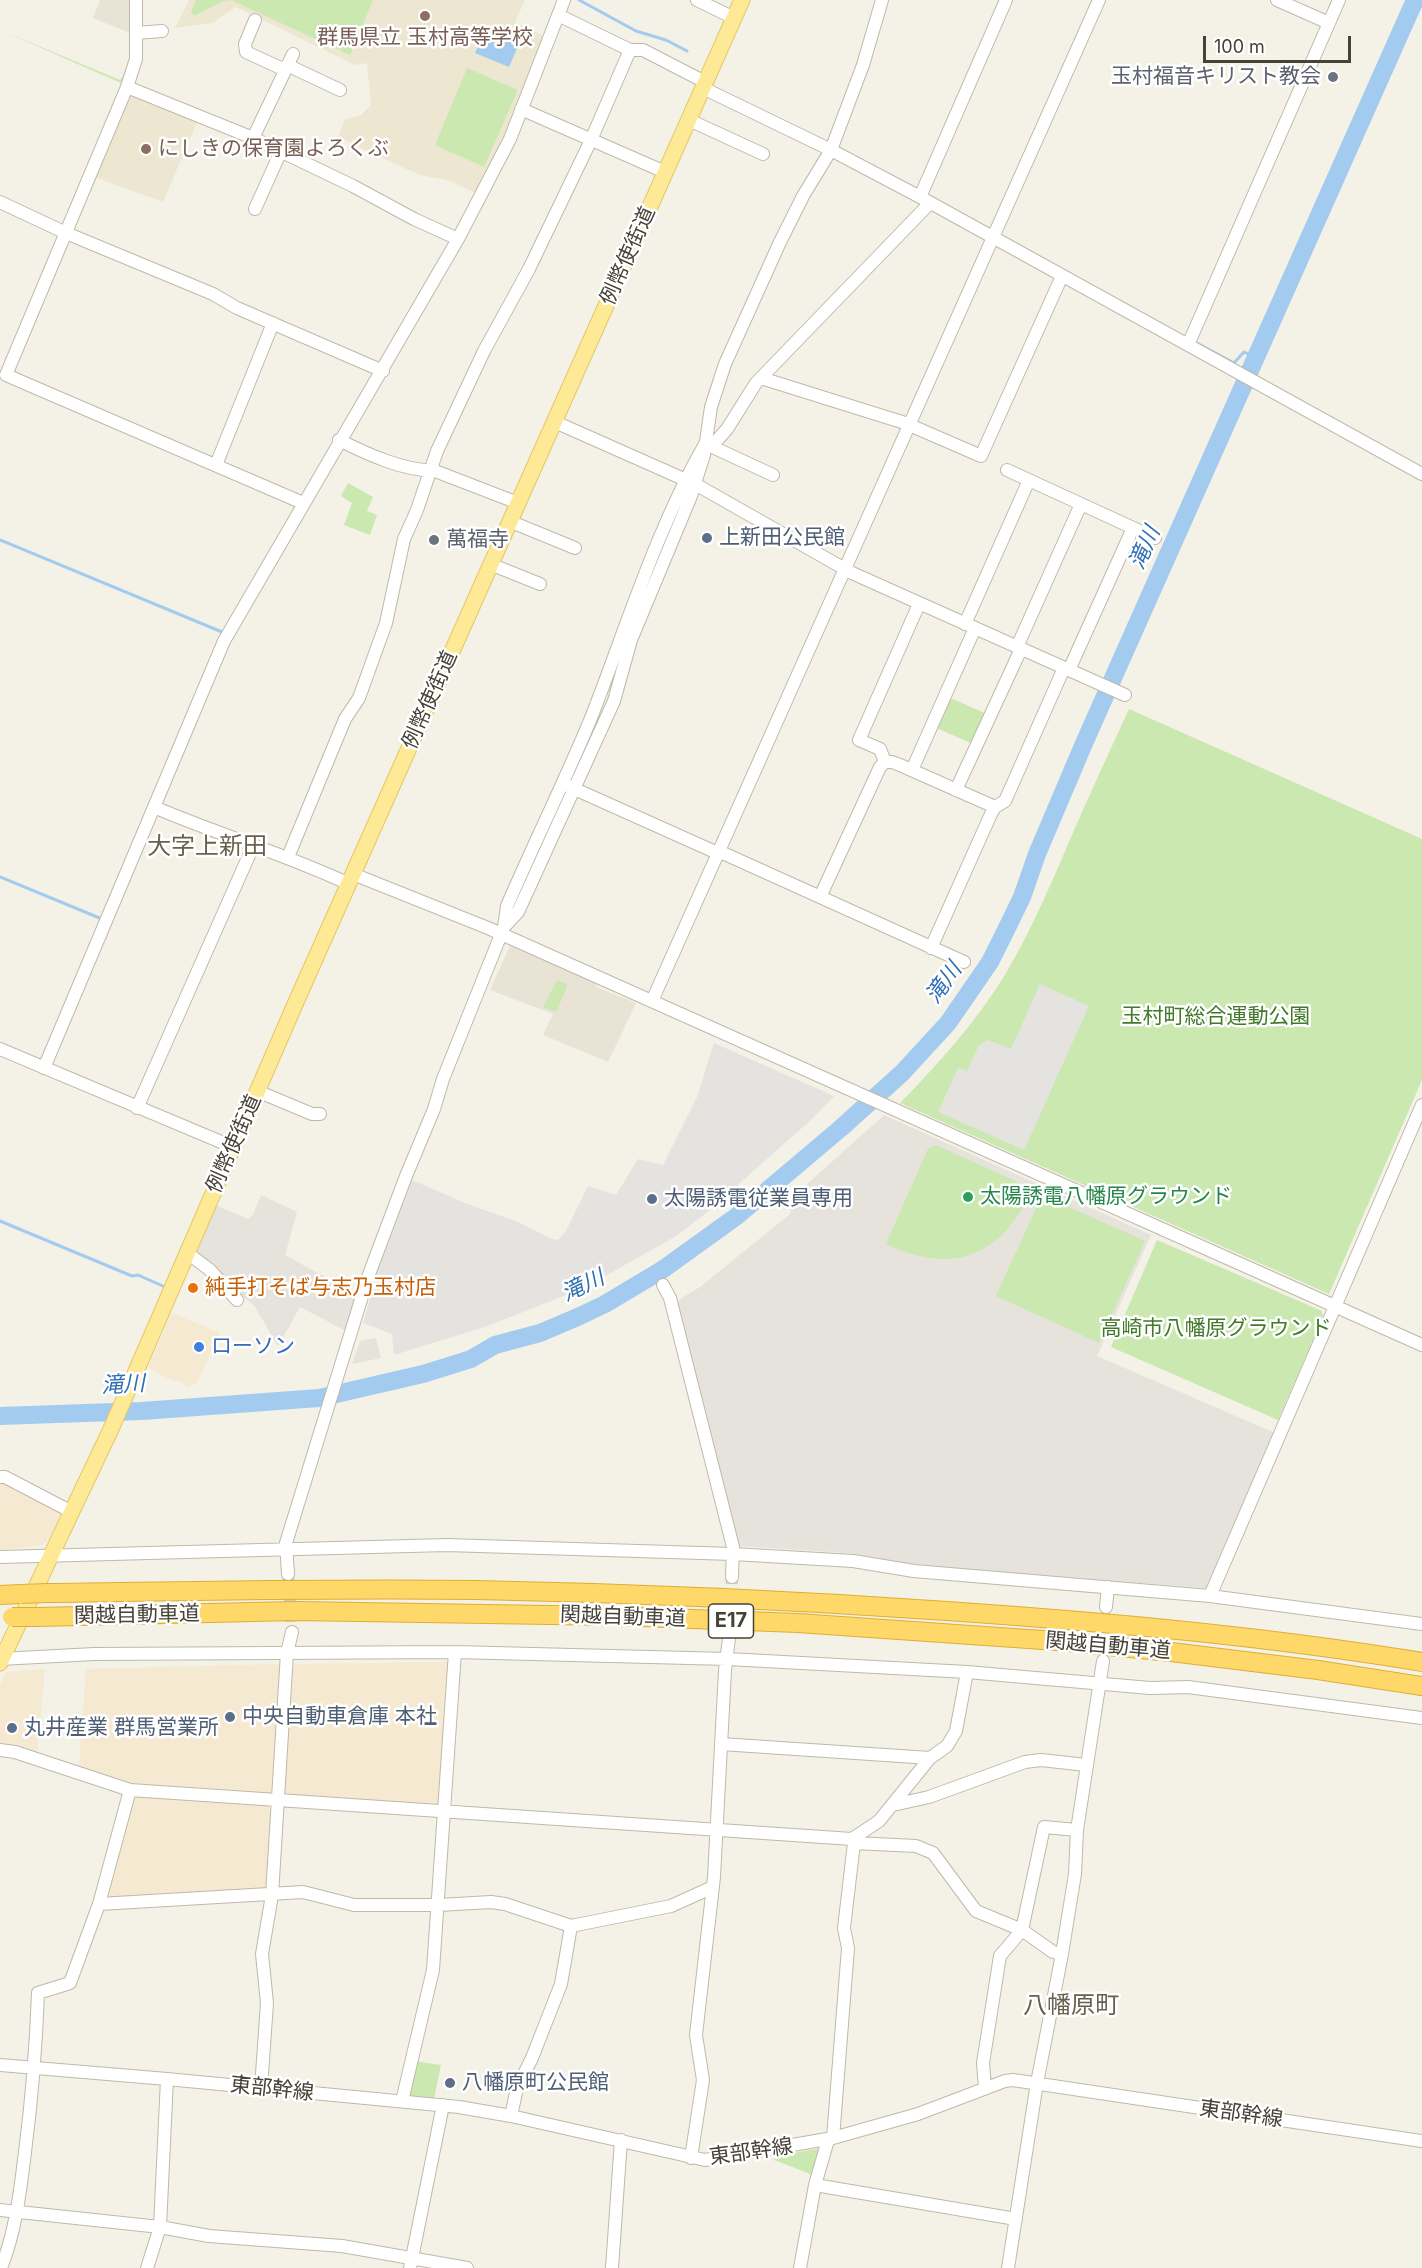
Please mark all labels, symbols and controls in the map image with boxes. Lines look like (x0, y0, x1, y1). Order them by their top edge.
marker: 群馬県立 玉村高等学校 (418, 9, 432, 23)
scale bar (1206, 24, 1354, 62)
place label: 群馬県立 玉村高等学校 (317, 25, 533, 51)
text: 100 m (1214, 36, 1265, 57)
place label: 玉村福音キリスト教会 (1111, 64, 1321, 90)
marker: 玉村福音キリスト教会 (1326, 70, 1340, 84)
place label: にしきの保育園よろくぶ (158, 136, 389, 162)
marker: にしきの保育園よろくぶ (139, 142, 153, 156)
street label: 例幣使街道 (595, 203, 661, 309)
water label: 滝川 (1124, 523, 1166, 573)
place label: 上新田公民館 (719, 525, 845, 551)
place label: 萬福寺 (446, 527, 509, 553)
marker: 上新田公民館 (700, 531, 714, 545)
marker: 萬福寺 (427, 533, 441, 547)
street label: 例幣使街道 (397, 647, 463, 753)
district label: 大字上新田 (147, 833, 267, 861)
water label: 滝川 (920, 957, 968, 1009)
park label: 玉村町総合運動公園 (1122, 1004, 1310, 1030)
street label: 例幣使街道 (201, 1091, 267, 1197)
place label: 太陽誘電八幡原グラウンド (980, 1184, 1232, 1210)
place label: 太陽誘電従業員専用 (664, 1186, 853, 1212)
marker: 太陽誘電八幡原グラウンド (961, 1190, 975, 1204)
marker: 太陽誘電従業員専用 (645, 1192, 659, 1206)
water label: 滝川 (557, 1264, 609, 1308)
place label: 純手打そば与志乃玉村店 (205, 1275, 436, 1301)
marker: 純手打そば与志乃玉村店 (186, 1281, 200, 1295)
park label: 高崎市八幡原グラウンド (1101, 1316, 1331, 1342)
place label: ローソン (211, 1334, 295, 1360)
marker: ローソン (192, 1340, 206, 1354)
water label: 滝川 (100, 1371, 146, 1399)
street label: 関越自動車道 (74, 1601, 200, 1629)
street label: 関越自動車道 (560, 1602, 686, 1632)
road number: E17 (708, 1604, 754, 1638)
street label: 関越自動車道 (1044, 1628, 1172, 1664)
place label: 中央自動車倉庫 本社 (242, 1704, 437, 1730)
marker: 中央自動車倉庫 本社 (223, 1710, 237, 1724)
place label: 丸井産業 群馬営業所 (24, 1715, 219, 1741)
marker: 丸井産業 群馬営業所 (5, 1721, 19, 1735)
district label: 八幡原町 (1023, 1992, 1119, 2020)
place label: 八幡原町公民館 (462, 2070, 609, 2096)
street label: 東部幹線 (229, 2072, 315, 2106)
marker: 八幡原町公民館 (443, 2076, 457, 2090)
street label: 東部幹線 (1198, 2096, 1284, 2132)
street label: 東部幹線 (708, 2134, 794, 2170)

